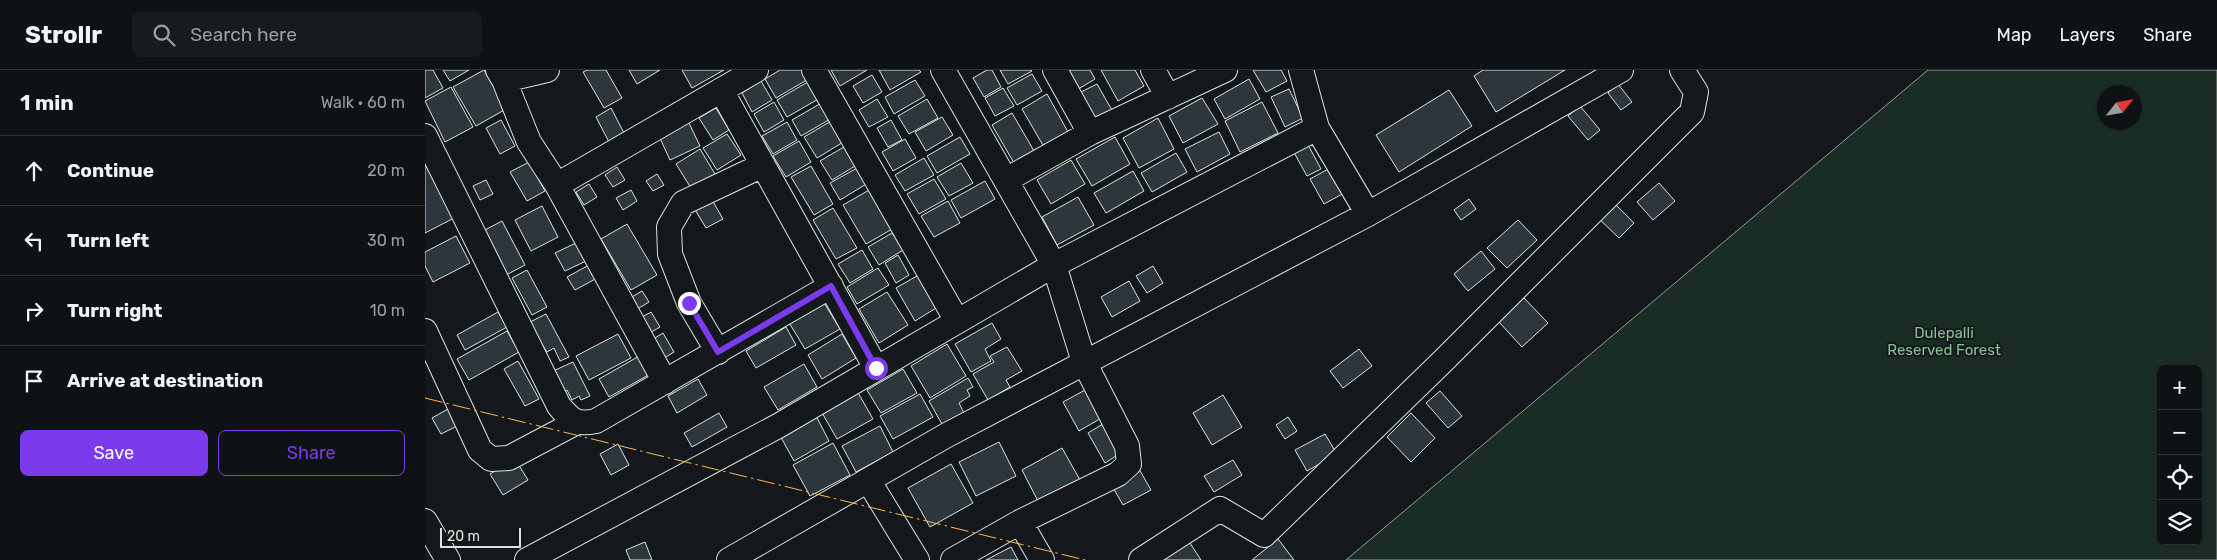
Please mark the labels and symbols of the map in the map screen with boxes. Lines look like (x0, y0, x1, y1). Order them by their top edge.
north arrow (2097, 85, 2142, 130)
route end (678, 292, 701, 315)
park label: Dulepalli Reserved Forest (1887, 324, 2001, 359)
route start (865, 357, 888, 380)
scale bar (440, 525, 521, 548)

